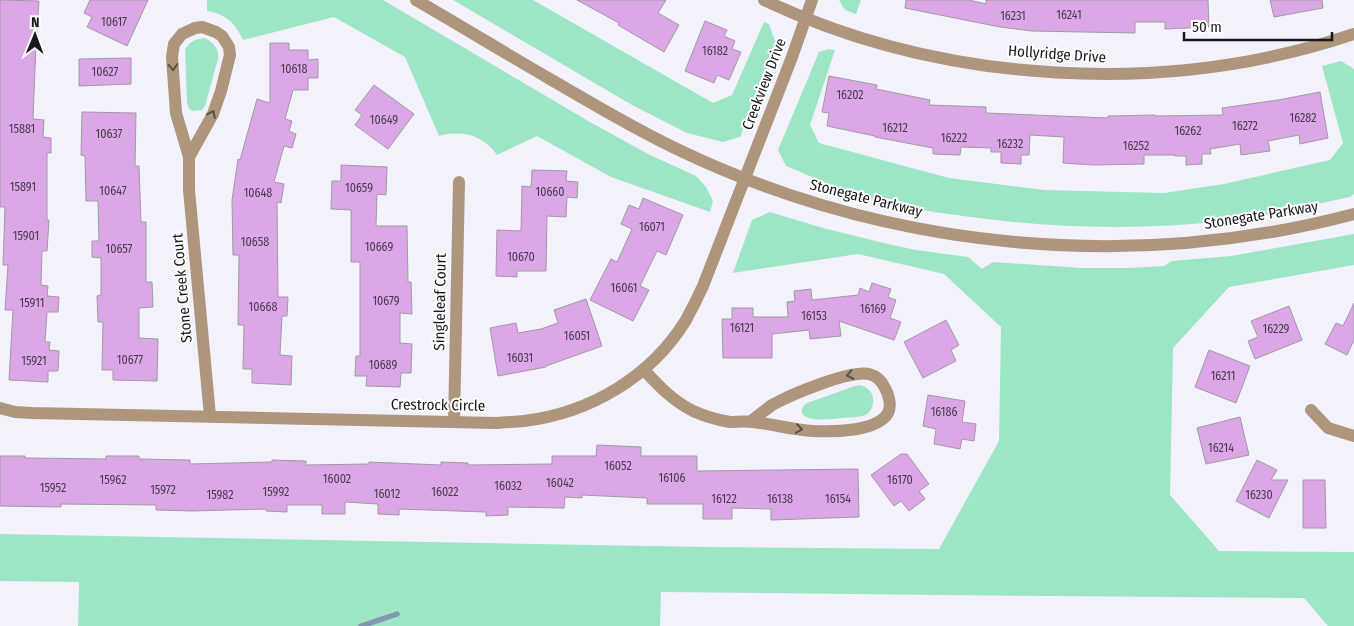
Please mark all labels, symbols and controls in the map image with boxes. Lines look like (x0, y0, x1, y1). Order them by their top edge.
house number: 16241 (1056, 8, 1082, 22)
house number: 16231 (1000, 9, 1026, 23)
north arrow (10, 10, 60, 60)
scale bar (1184, 10, 1332, 42)
text: N (31, 14, 40, 31)
house number: 10617 (101, 15, 127, 29)
text: 50 m (1192, 18, 1222, 36)
street label: Creekview Drive (738, 35, 790, 133)
street label: Hollyridge Drive (1007, 42, 1107, 66)
house number: 16182 (702, 44, 728, 58)
house number: 10618 (280, 62, 308, 76)
one-way arrow (167, 64, 178, 72)
house number: 10627 (92, 65, 119, 79)
house number: 16202 (836, 88, 864, 102)
one-way arrow (206, 110, 217, 119)
house number: 16282 (1289, 111, 1317, 125)
house number: 10649 (370, 113, 398, 127)
house number: 16272 (1232, 119, 1258, 133)
house number: 16212 (882, 121, 908, 135)
house number: 15881 (9, 122, 35, 136)
house number: 16262 (1175, 124, 1201, 138)
house number: 10637 (95, 127, 123, 141)
house number: 16222 (941, 131, 967, 145)
house number: 16232 (997, 137, 1023, 151)
house number: 16252 (1123, 139, 1149, 153)
street label: Stonegate Parkway (808, 175, 924, 221)
house number: 15891 (10, 180, 36, 194)
house number: 10659 (345, 181, 373, 195)
house number: 10647 (99, 184, 127, 198)
house number: 10660 (535, 185, 565, 199)
house number: 10648 (244, 186, 272, 200)
street label: Stonegate Parkway (1203, 197, 1320, 233)
house number: 16071 (639, 220, 665, 234)
house number: 15901 (13, 229, 39, 243)
street label: Stone Creek Court (168, 233, 196, 343)
house number: 10658 (241, 235, 269, 249)
house number: 10669 (365, 240, 393, 254)
house number: 10657 (106, 242, 133, 256)
house number: 10670 (507, 250, 535, 264)
street label: Singleleaf Court (430, 253, 450, 351)
house number: 16061 (611, 281, 637, 295)
house number: 10679 (372, 294, 400, 308)
house number: 15911 (20, 296, 44, 310)
house number: 10668 (249, 300, 277, 314)
house number: 16169 (860, 302, 886, 316)
house number: 16153 (801, 309, 827, 323)
house number: 16121 (730, 321, 754, 335)
house number: 16229 (1263, 322, 1290, 336)
house number: 16051 (564, 329, 590, 343)
house number: 16031 (507, 351, 533, 365)
house number: 10677 (117, 353, 143, 367)
house number: 15921 (21, 354, 47, 368)
house number: 10689 (369, 358, 397, 372)
one-way arrow (845, 369, 854, 380)
house number: 16211 (1211, 369, 1235, 383)
street label: Crestrock Circle (391, 395, 485, 415)
house number: 16186 (931, 405, 957, 419)
one-way arrow (795, 423, 803, 434)
house number: 16214 (1208, 441, 1234, 455)
house number: 16052 (604, 459, 632, 473)
house number: 16106 (659, 471, 686, 485)
house number: 16002 (323, 472, 351, 486)
house number: 15962 (100, 473, 126, 487)
house number: 16170 (887, 473, 913, 487)
house number: 16042 (546, 476, 574, 490)
house number: 16032 (494, 479, 522, 493)
house number: 15952 (40, 481, 66, 495)
house number: 15972 (150, 483, 176, 497)
house number: 15992 (263, 485, 289, 499)
house number: 16022 (431, 485, 459, 499)
house number: 16012 (374, 487, 400, 501)
house number: 15982 (206, 488, 234, 502)
house number: 16230 (1245, 488, 1273, 502)
house number: 16122 (711, 492, 737, 506)
house number: 16138 (767, 492, 793, 506)
house number: 16154 (825, 492, 851, 506)

